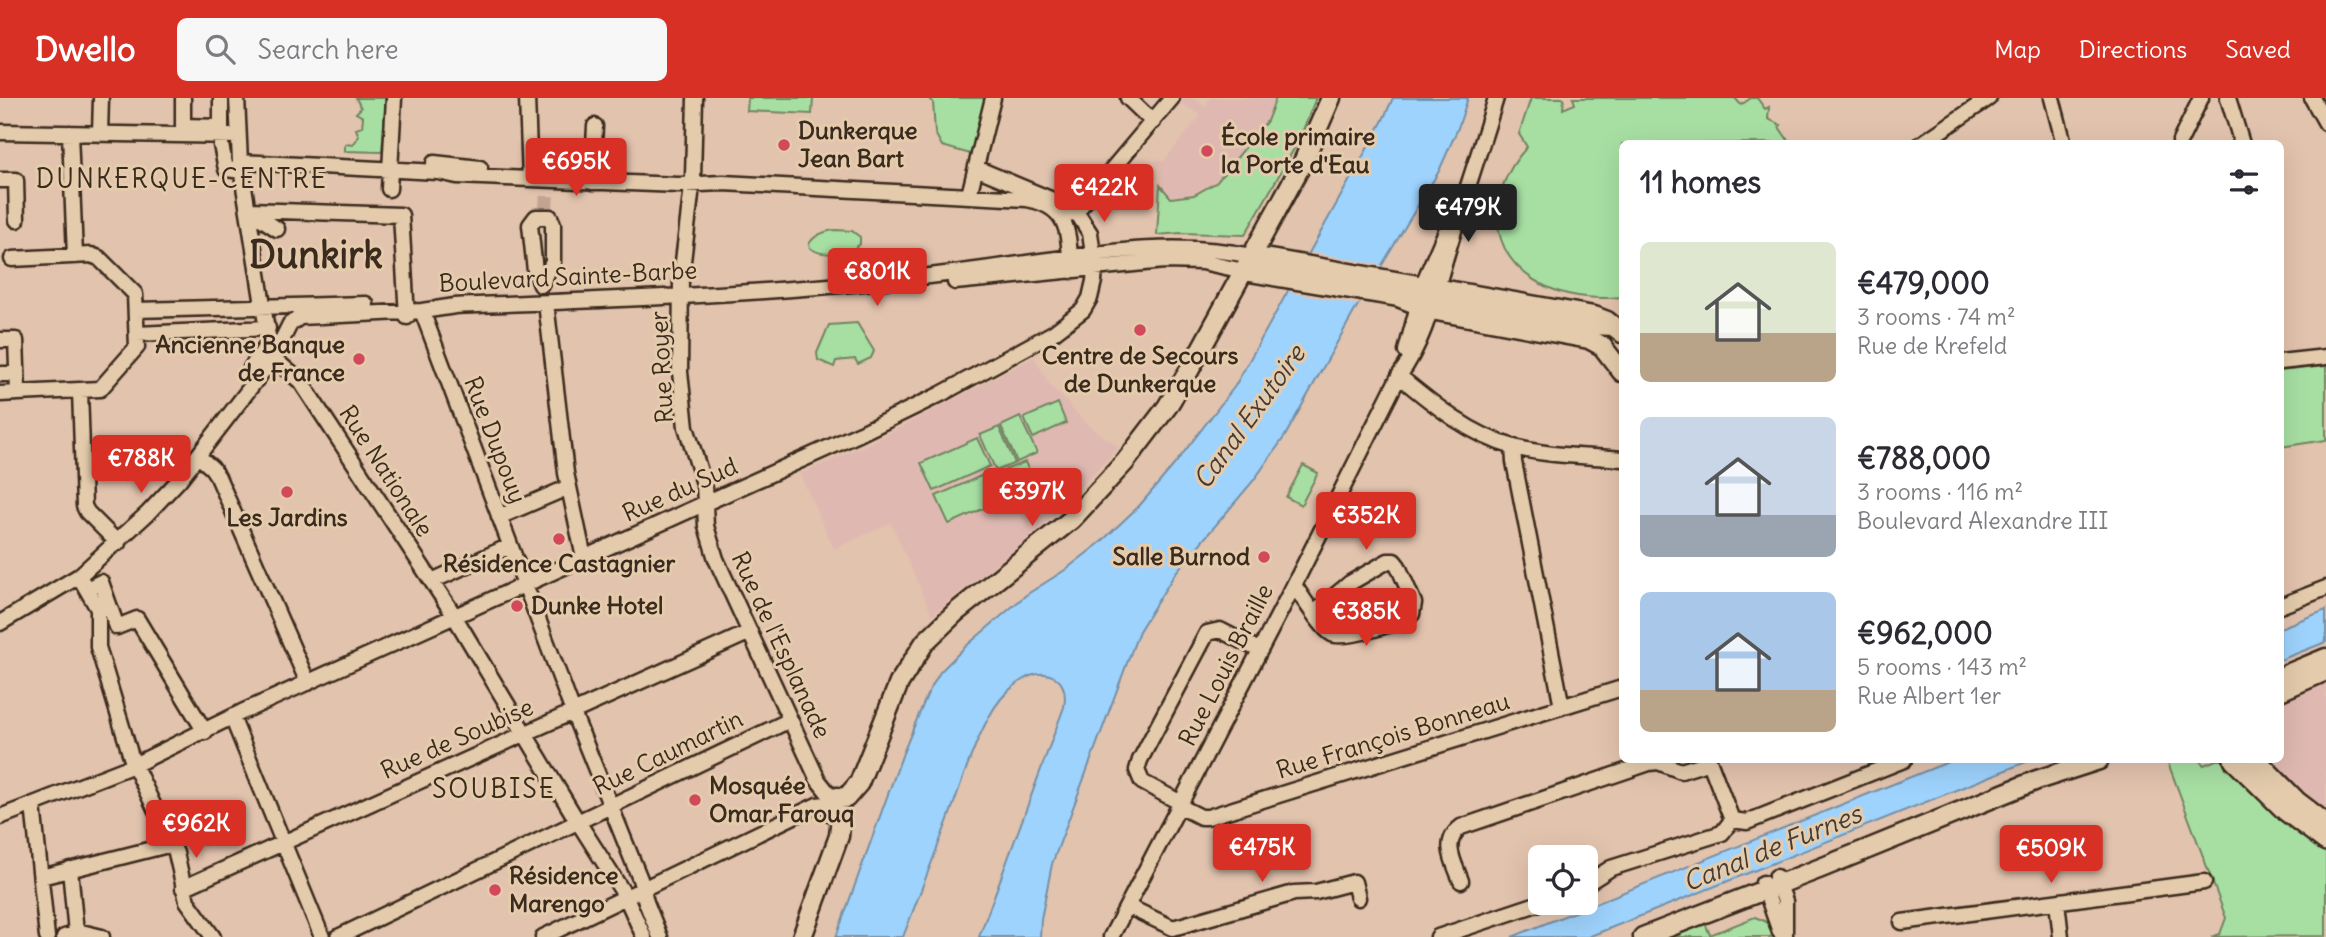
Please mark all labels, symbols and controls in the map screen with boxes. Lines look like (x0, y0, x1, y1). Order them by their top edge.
search box (177, 18, 667, 81)
text: Dwello (35, 28, 135, 70)
icon: search (201, 30, 239, 68)
text: Search here (257, 33, 398, 66)
text: Map (1994, 34, 2041, 64)
text: Directions (2079, 34, 2187, 64)
text: Saved (2225, 34, 2291, 64)
place label: Dunkerque Jean Bart (798, 115, 918, 173)
place label: École primaire la Porte d'Eau (1221, 121, 1375, 179)
marker: Dunkerque Jean Bart (776, 137, 792, 153)
pin: €695K (527, 139, 625, 198)
marker: École primaire la Porte d'Eau (1199, 143, 1215, 159)
text: €695K (542, 146, 610, 175)
district label: DUNKERQUE-CENTRE (36, 162, 328, 195)
text: 11 homes (1640, 163, 1761, 201)
icon: filters (2225, 163, 2263, 201)
pin: €422K (1055, 164, 1153, 224)
text: €422K (1070, 172, 1138, 201)
pin: €479K (1419, 184, 1517, 244)
text: €479K (1435, 192, 1501, 221)
district label: Dunkirk (249, 231, 383, 278)
pin: €801K (828, 248, 926, 308)
street label: Boulevard Sainte-Barbe (438, 254, 698, 298)
text: €801K (844, 256, 910, 285)
text: €479,000 (1857, 264, 1990, 302)
icon: home (1696, 270, 1780, 354)
text: 3 rooms · 74 m² (1857, 302, 2016, 331)
street label: Rue Royer (643, 310, 679, 424)
marker: Centre de Secours de Dunkerque (1132, 322, 1148, 338)
place label: Ancienne Banque de France (155, 329, 345, 387)
text: Rue de Krefeld (1857, 331, 2007, 360)
water label: Canal Exutoire (1185, 337, 1313, 495)
place label: Centre de Secours de Dunkerque (1042, 340, 1238, 398)
marker: Ancienne Banque de France (351, 351, 367, 367)
street label: Rue Dupouy (458, 372, 534, 507)
street label: Rue Nationale (333, 399, 440, 542)
pin: €788K (92, 436, 190, 495)
text: €788,000 (1857, 439, 1991, 477)
text: €788K (108, 443, 174, 472)
icon: home (1696, 445, 1780, 529)
street label: Rue du Sud (617, 450, 742, 528)
pin: €397K (983, 468, 1081, 528)
text: €397K (999, 476, 1065, 505)
text: 3 rooms · 116 m² (1857, 477, 2023, 506)
marker: Les Jardins (279, 484, 295, 500)
pin: €352K (1317, 492, 1415, 552)
text: €352K (1332, 500, 1400, 529)
place label: Les Jardins (226, 502, 348, 532)
text: Boulevard Alexandre III (1857, 506, 2108, 535)
marker: Résidence Castagnier (551, 531, 567, 547)
place label: Salle Burnod (1113, 541, 1250, 571)
street label: Rue de l'Esplanade (726, 546, 838, 743)
place label: Résidence Castagnier (443, 548, 675, 578)
marker: Salle Burnod (1256, 549, 1272, 565)
street label: Rue Louis Braille (1171, 578, 1279, 751)
pin: €385K (1317, 588, 1415, 648)
place label: Dunke Hotel (531, 590, 663, 620)
text: €385K (1332, 596, 1400, 625)
marker: Dunke Hotel (509, 598, 525, 614)
text: €962,000 (1857, 614, 1993, 652)
icon: home (1696, 620, 1780, 704)
text: 5 rooms · 143 m² (1857, 652, 2027, 681)
text: Rue Albert 1er (1857, 681, 2001, 710)
street label: Rue François Bonneau (1272, 685, 1513, 785)
street label: Rue de Soubise (376, 691, 537, 785)
street label: Rue Caumartin (588, 703, 747, 801)
place label: Mosquée Omar Farouq (709, 770, 854, 828)
district label: SOUBISE (432, 772, 556, 805)
marker: Mosquée Omar Farouq (687, 792, 703, 808)
water label: Canal de Furnes (1678, 796, 1868, 898)
pin: €962K (147, 800, 245, 860)
text: €962K (162, 808, 230, 837)
pin: €475K (1213, 824, 1311, 884)
pin: €509K (2002, 826, 2100, 885)
text: €475K (1229, 832, 1295, 861)
text: €509K (2016, 833, 2086, 862)
map controls (1528, 845, 1598, 915)
button: locate (1528, 845, 1598, 915)
place label: Résidence Marengo (509, 860, 619, 918)
marker: Résidence Marengo (487, 882, 503, 898)

